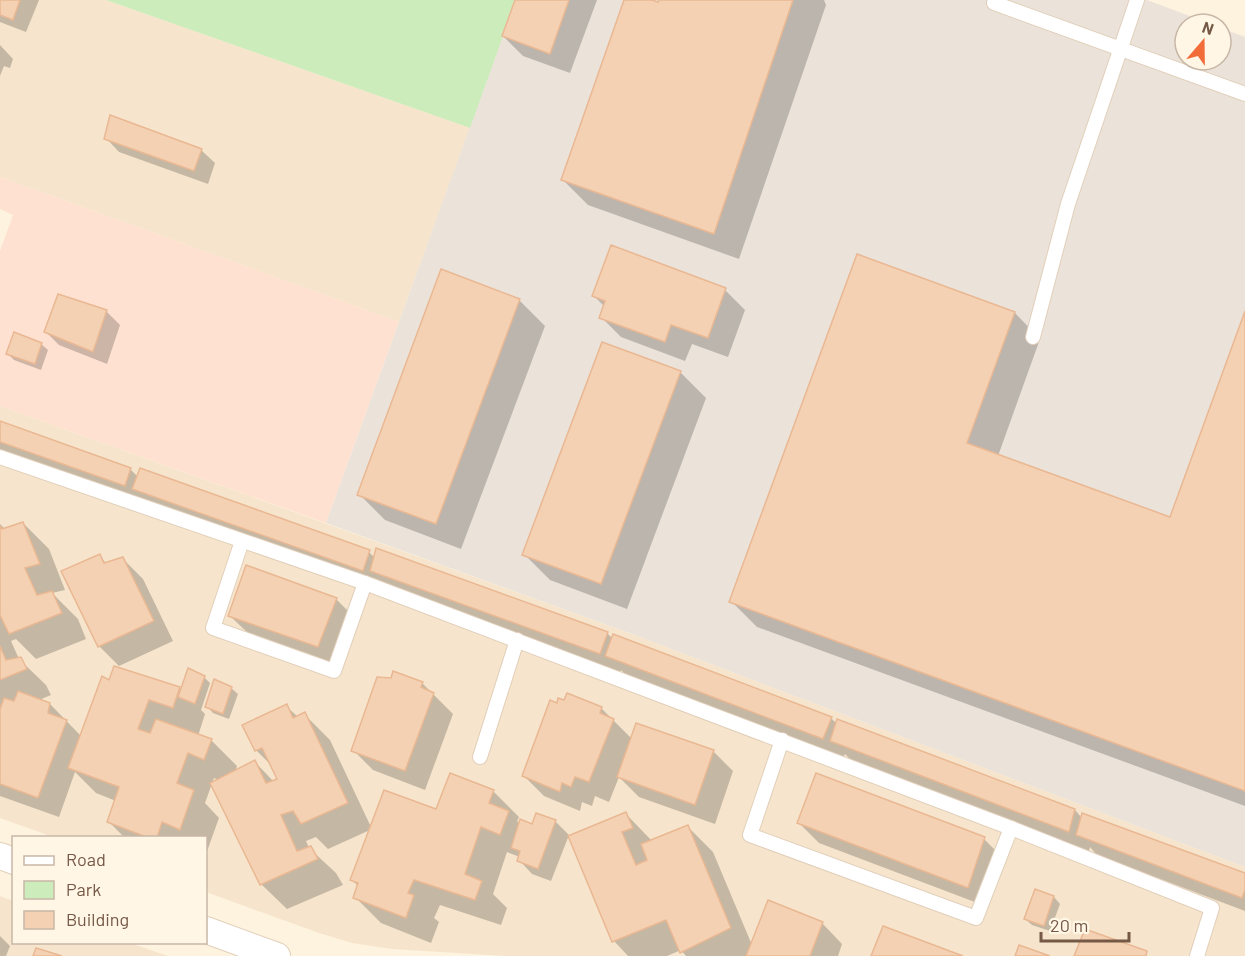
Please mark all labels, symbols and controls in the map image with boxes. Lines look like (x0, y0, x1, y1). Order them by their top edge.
north arrow (1173, 12, 1233, 72)
text: N (1200, 17, 1217, 38)
legend (12, 836, 207, 944)
text: Road (66, 848, 106, 870)
text: Park (66, 878, 101, 900)
scale bar (1041, 905, 1130, 943)
text: Building (66, 908, 129, 930)
text: 20 m (1050, 914, 1088, 936)

